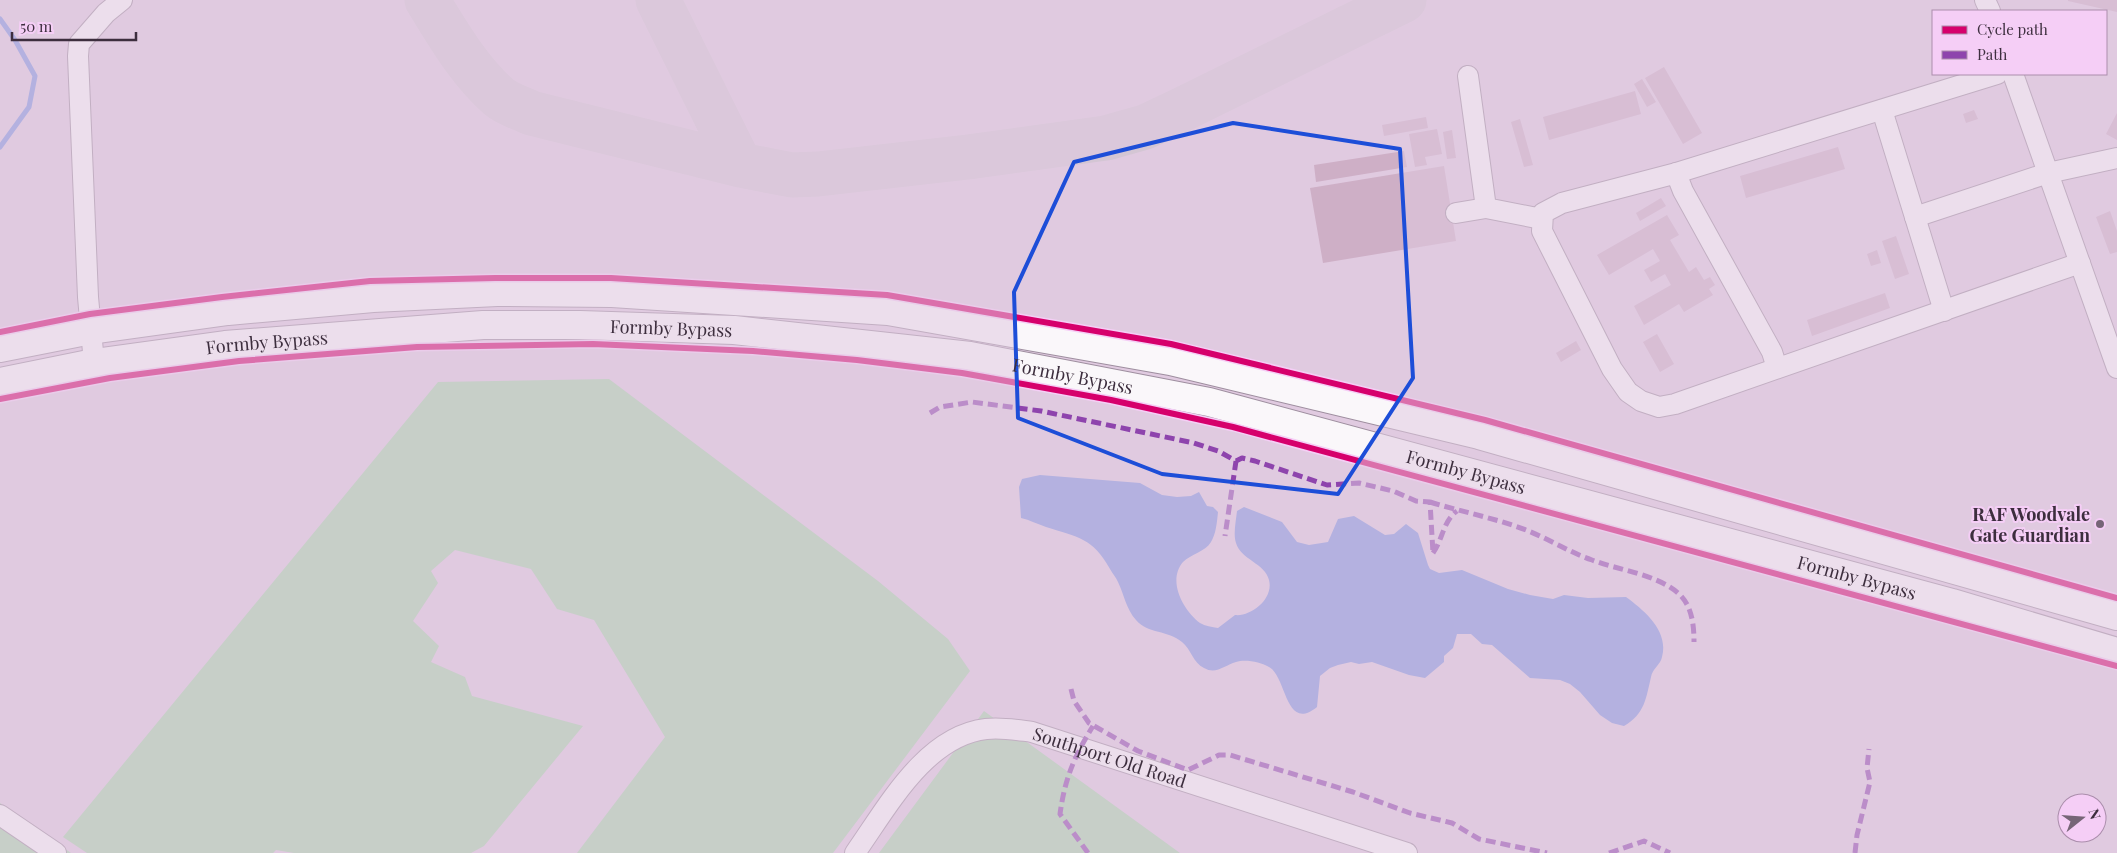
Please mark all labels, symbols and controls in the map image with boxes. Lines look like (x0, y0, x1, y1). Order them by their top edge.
scale bar (12, 10, 136, 42)
legend (1932, 10, 2107, 75)
text: 50 m (20, 16, 53, 36)
text: Cycle path (1977, 19, 2048, 39)
text: Path (1977, 44, 2007, 64)
street label: Formby Bypass (610, 314, 733, 342)
street label: Formby Bypass (204, 325, 329, 360)
street label: Formby Bypass (1010, 352, 1135, 399)
street label: Formby Bypass (1404, 444, 1528, 499)
place label: RAF Woodvale Gate Guardian (1970, 502, 2090, 547)
marker: RAF Woodvale Gate Guardian (2094, 518, 2106, 530)
street label: Formby Bypass (1795, 550, 1919, 605)
street label: Southport Old Road (1030, 721, 1190, 793)
north arrow (2057, 793, 2107, 843)
text: N (2084, 806, 2105, 822)

